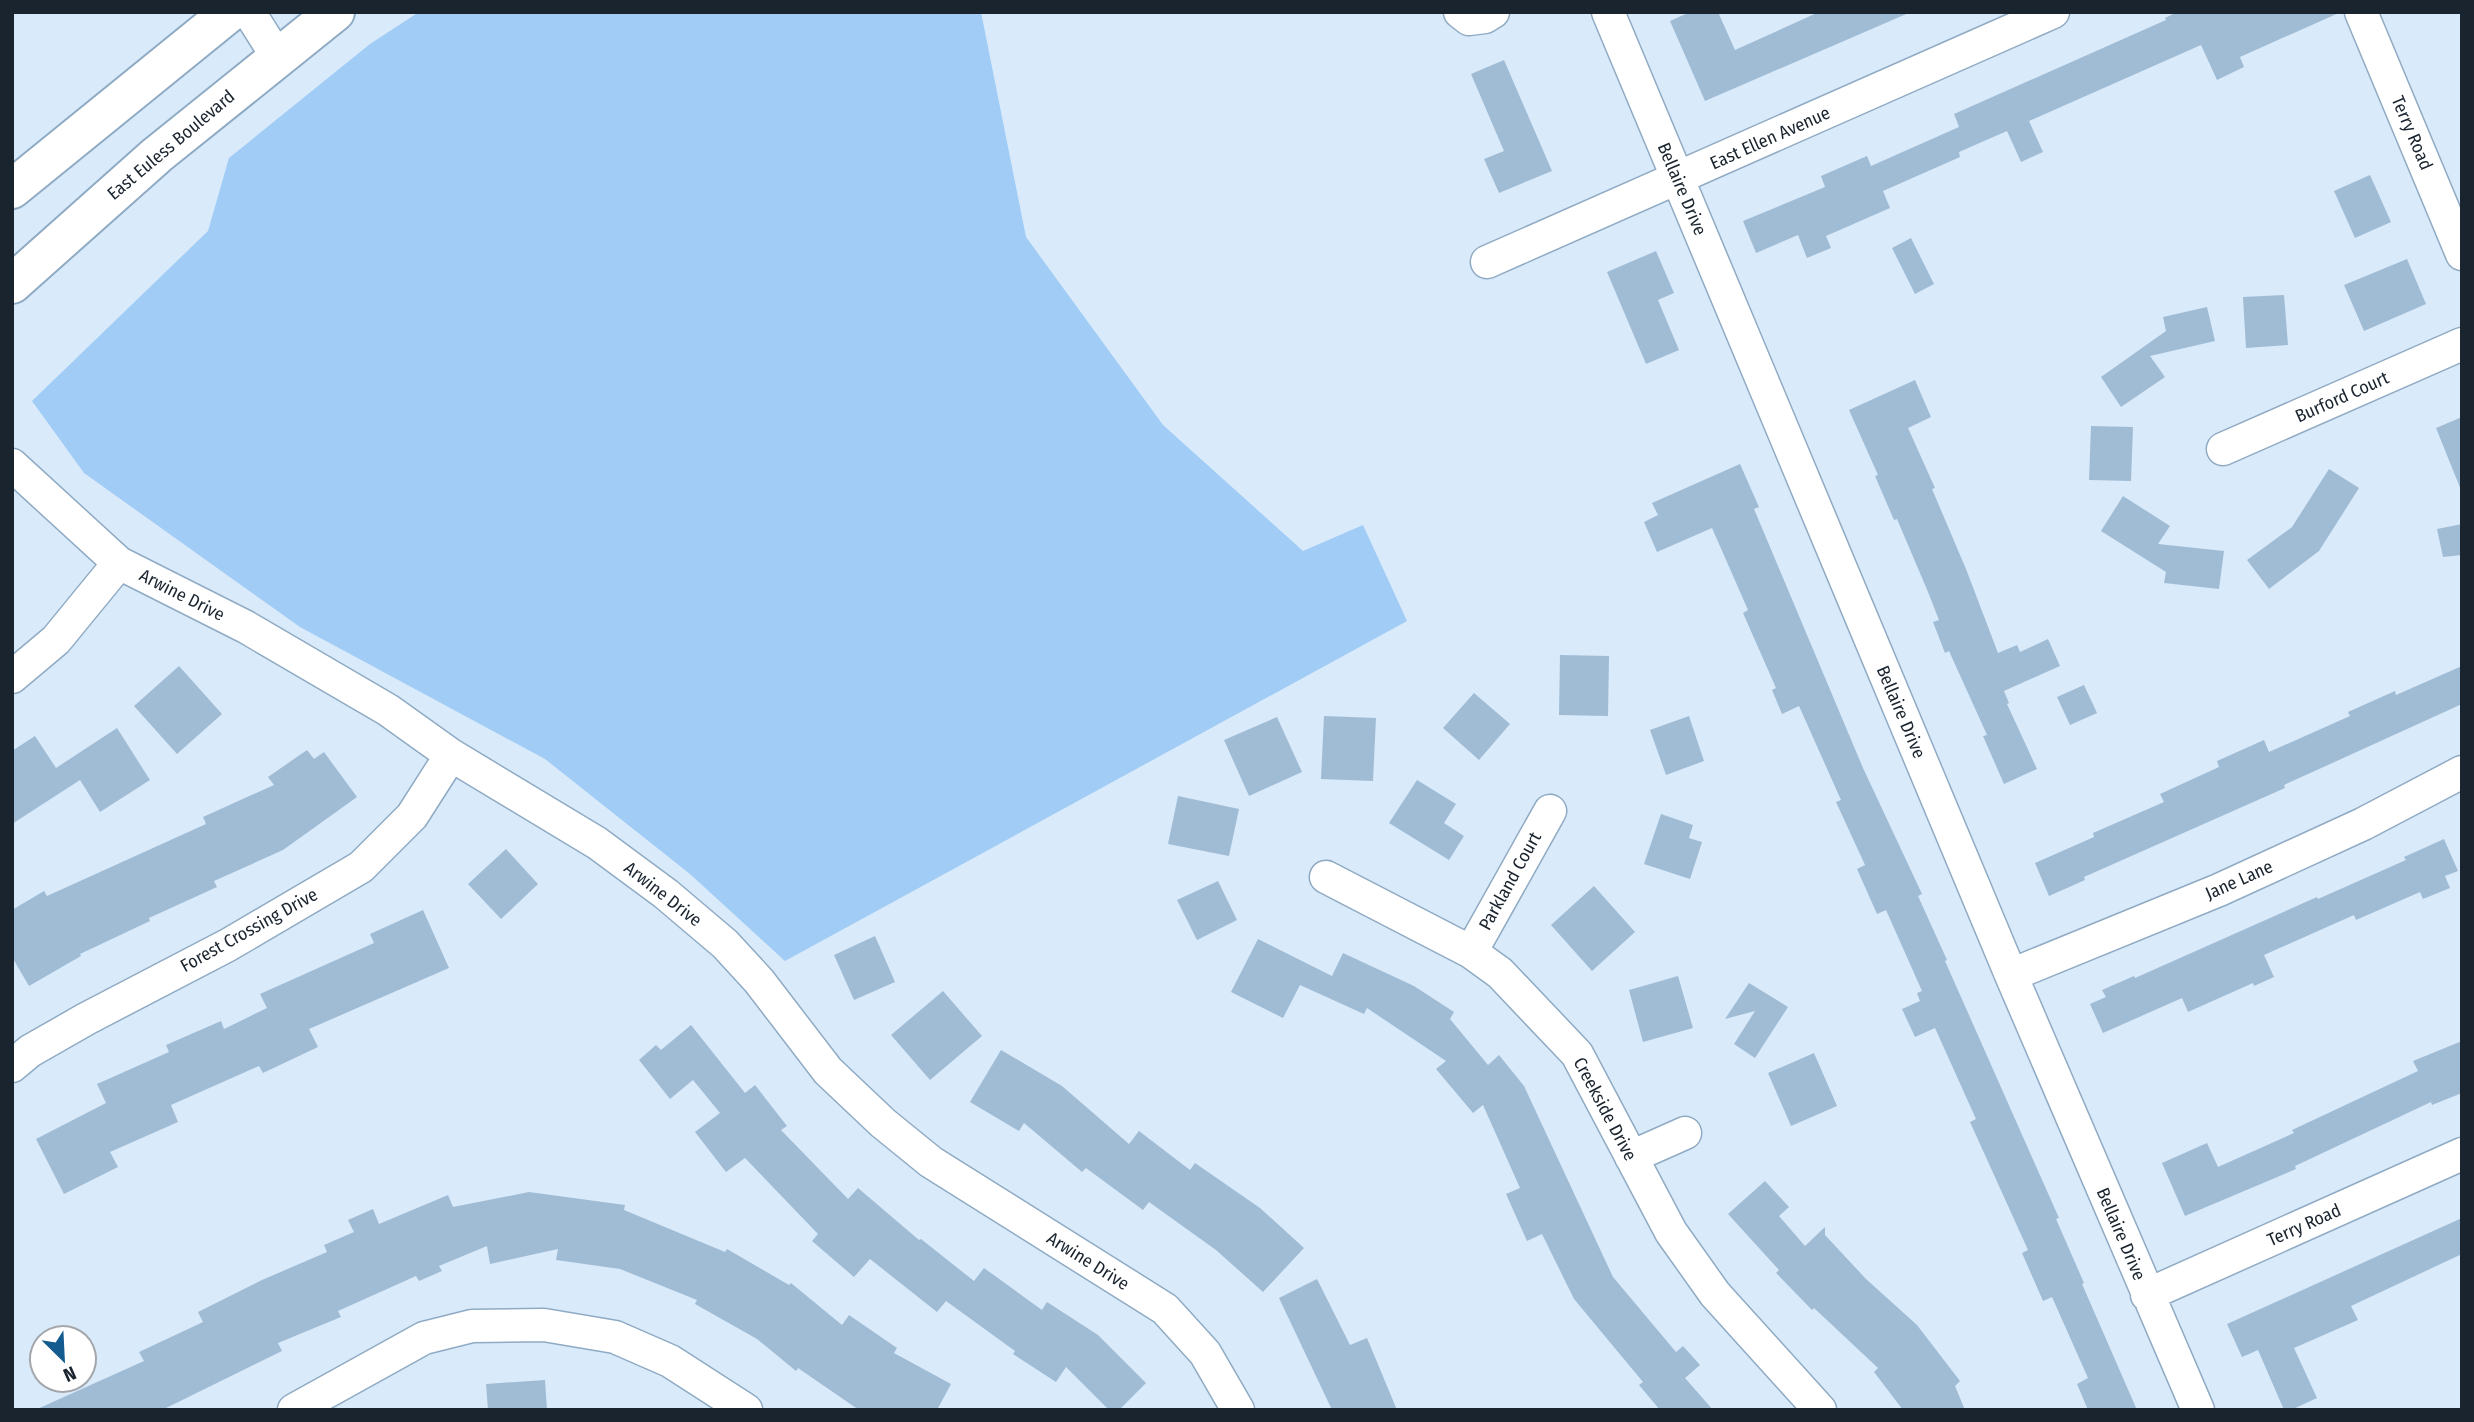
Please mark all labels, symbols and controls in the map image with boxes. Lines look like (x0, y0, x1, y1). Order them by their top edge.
street label: East Euless Boulevard (103, 85, 239, 205)
street label: Terry Road (2387, 93, 2437, 173)
street label: East Ellen Avenue (1707, 102, 1834, 174)
street label: Bellaire Drive (1653, 139, 1711, 239)
street label: Burford Court (2292, 367, 2392, 427)
street label: Arwine Drive (136, 564, 228, 626)
street label: Bellaire Drive (1872, 662, 1930, 762)
street label: Parkland Court (1474, 828, 1546, 934)
street label: Jane Lane (2202, 855, 2276, 905)
street label: Arwine Drive (620, 857, 706, 931)
street label: Forest Crossing Drive (177, 883, 321, 977)
street label: Creekside Drive (1569, 1054, 1641, 1165)
street label: Bellaire Drive (2092, 1184, 2150, 1284)
street label: Terry Road (2264, 1199, 2344, 1251)
street label: Arwine Drive (1043, 1227, 1133, 1295)
north arrow (28, 1324, 98, 1394)
text: N (60, 1361, 80, 1387)

